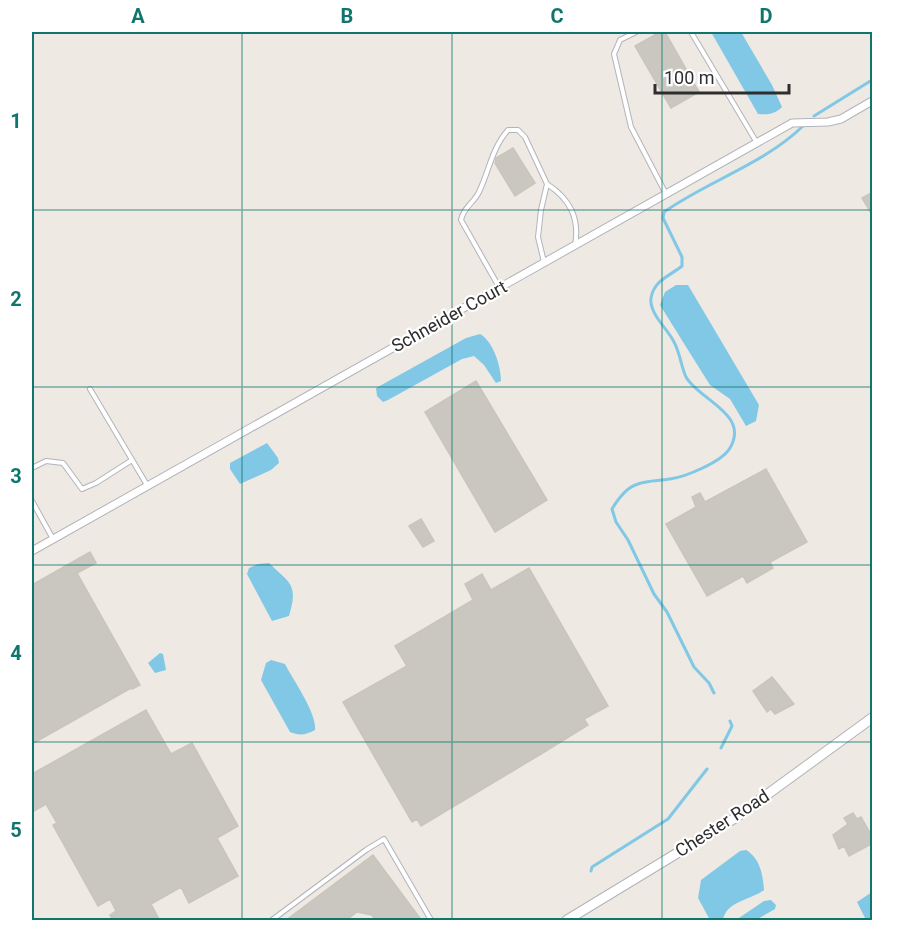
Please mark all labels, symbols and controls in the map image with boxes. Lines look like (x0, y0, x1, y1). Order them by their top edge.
text: A (131, 4, 145, 28)
text: B (341, 4, 353, 28)
text: C (550, 4, 564, 28)
text: D (760, 4, 773, 28)
scale bar (655, 57, 788, 95)
text: 100 m (664, 67, 715, 88)
text: 1 (10, 109, 22, 133)
street label: Schneider Court (388, 276, 510, 356)
text: 2 (10, 287, 22, 311)
text: 3 (10, 464, 22, 488)
text: 4 (10, 641, 22, 665)
street label: Chester Road (671, 785, 773, 861)
text: 5 (10, 818, 22, 842)

